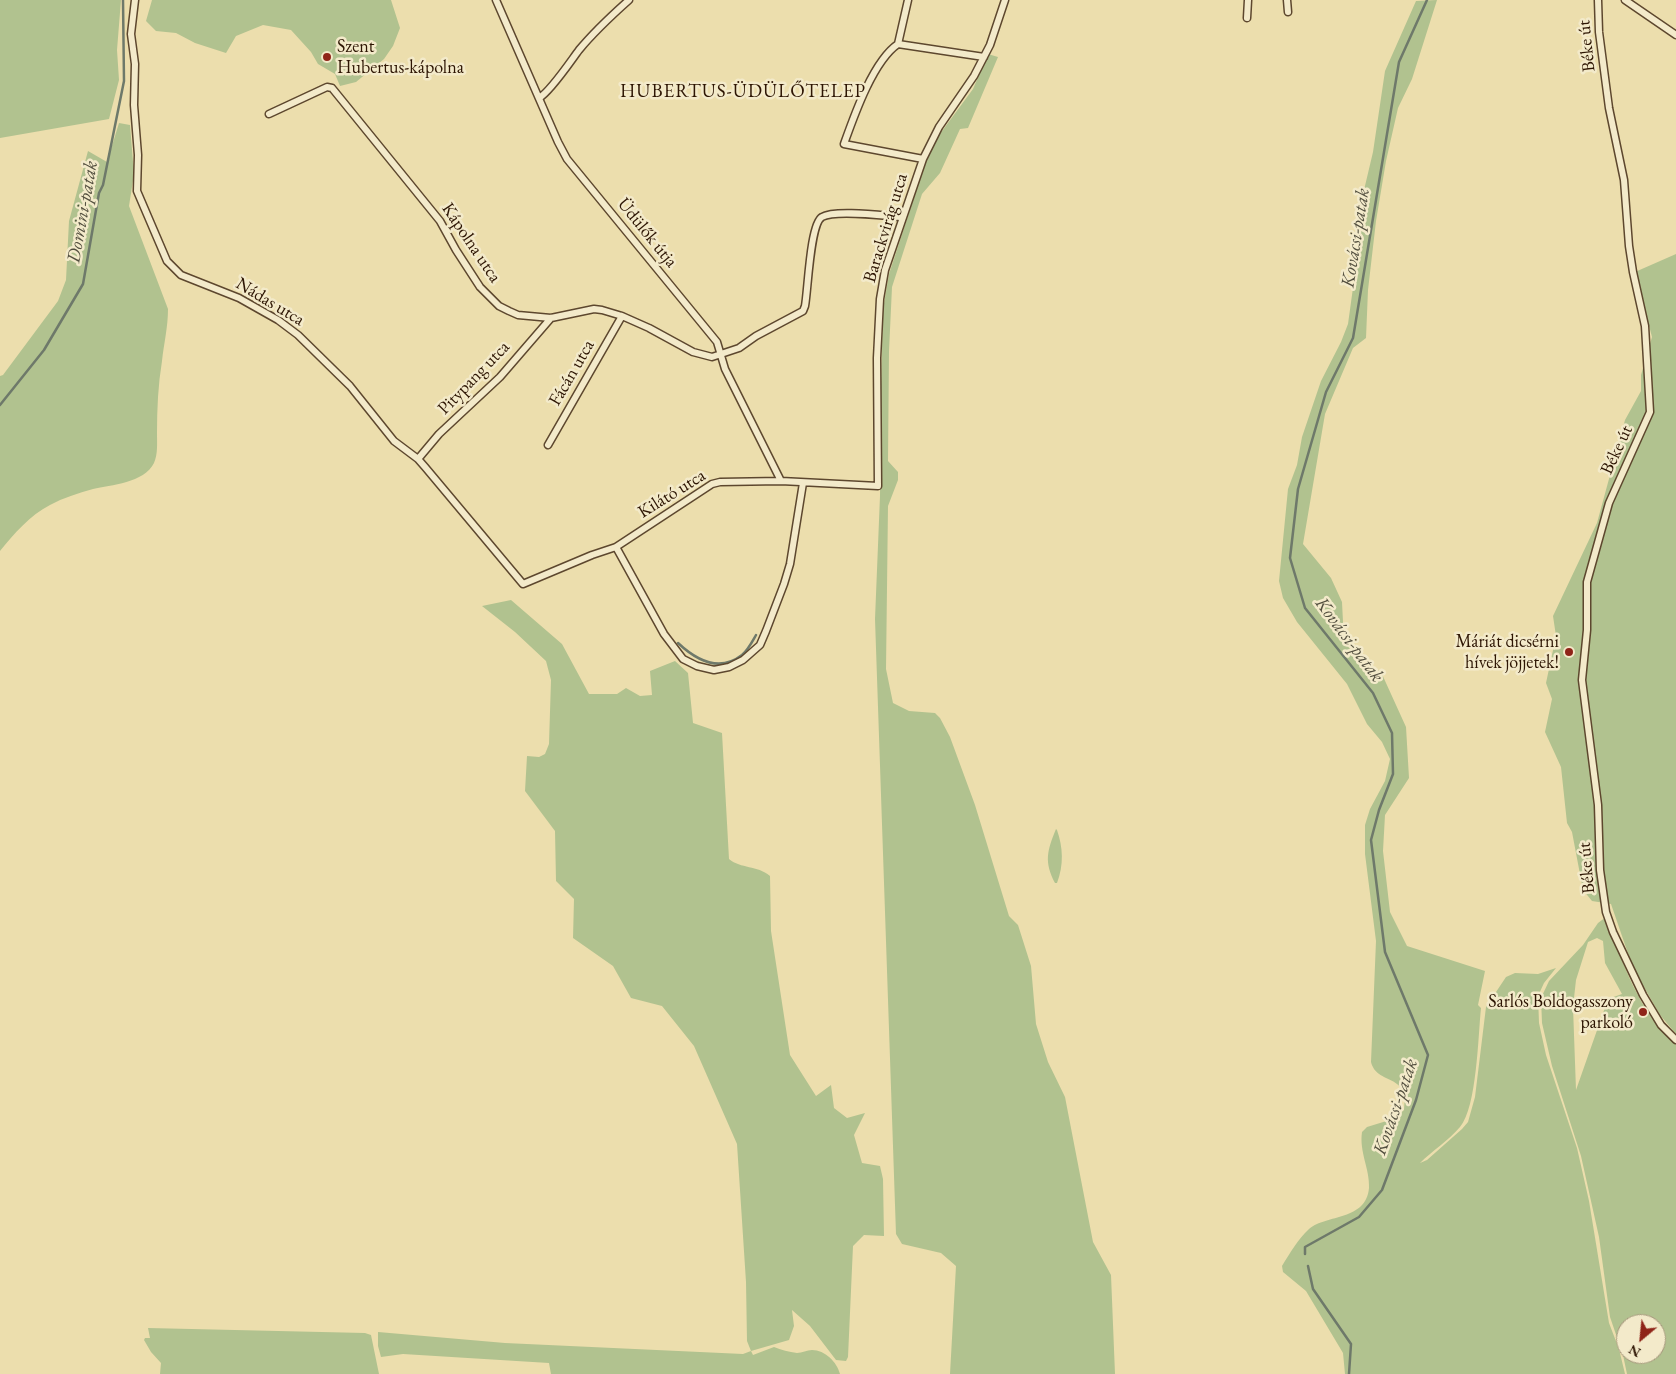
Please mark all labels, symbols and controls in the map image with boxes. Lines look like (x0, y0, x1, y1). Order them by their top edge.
street label: Béke út (1574, 19, 1600, 73)
place label: Szent Hubertus-kápolna (337, 36, 464, 78)
marker: Szent Hubertus-kápolna (321, 51, 333, 63)
district label: HUBERTUS-ÜDÜLŐTELEP (618, 81, 868, 103)
water label: Domini-patak (63, 159, 103, 265)
street label: Barackvirág utca (859, 171, 913, 285)
water label: Kovácsi-patak (1337, 187, 1375, 289)
street label: Üdülők útja (612, 194, 682, 272)
street label: Kápolna utca (436, 199, 506, 287)
street label: Nádas utca (232, 273, 308, 331)
street label: Fácán utca (545, 336, 599, 410)
street label: Pitypang utca (433, 337, 515, 419)
street label: Béke út (1596, 422, 1638, 478)
street label: Kilátó utca (634, 465, 710, 523)
water label: Kovácsi-patak (1310, 593, 1388, 687)
place label: Máriát dicsérni hívek jöjjetek! (1456, 631, 1559, 674)
marker: Máriát dicsérni hívek jöjjetek! (1563, 646, 1575, 658)
street label: Béke út (1574, 841, 1600, 895)
place label: Sarlós Boldogasszony parkoló (1488, 991, 1633, 1034)
marker: Sarlós Boldogasszony parkoló (1637, 1006, 1649, 1018)
water label: Kovácsi-patak (1369, 1056, 1423, 1158)
north arrow (1616, 1314, 1666, 1364)
text: N (1625, 1341, 1644, 1362)

